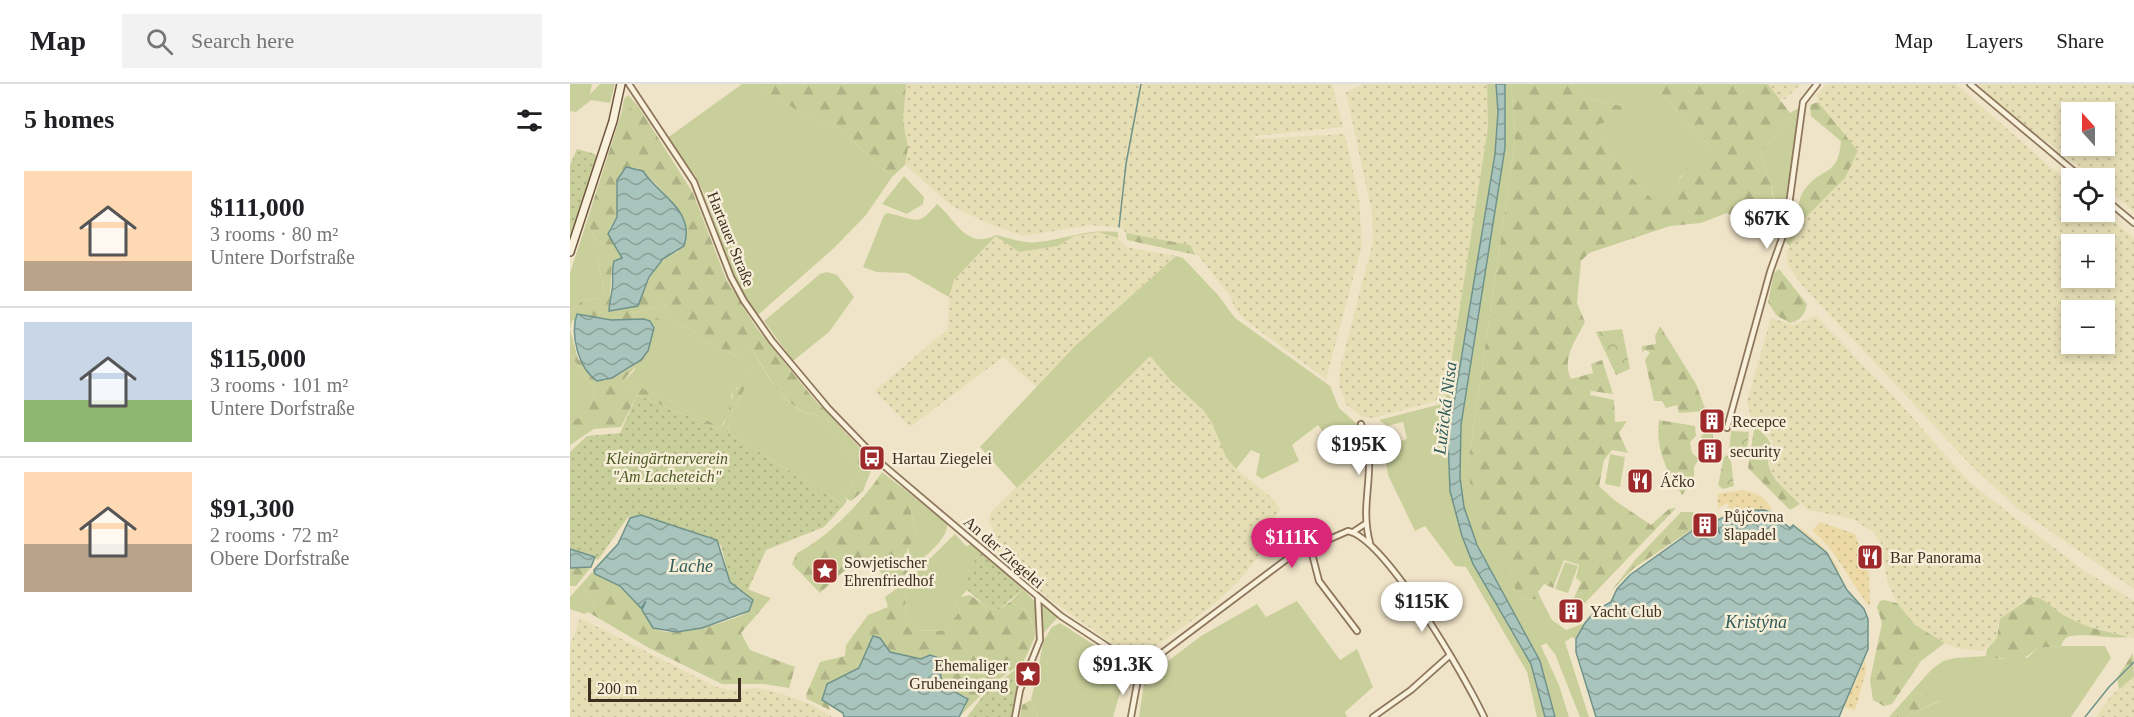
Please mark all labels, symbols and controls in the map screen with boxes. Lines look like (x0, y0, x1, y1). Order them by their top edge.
search box (122, 14, 542, 68)
text: Map (30, 25, 86, 56)
icon: search (143, 25, 176, 58)
text: Search here (191, 28, 294, 53)
text: Map (1895, 29, 1933, 53)
text: Layers (1966, 29, 2023, 53)
text: Share (2056, 29, 2104, 53)
north arrow (2061, 102, 2115, 156)
map controls (2061, 102, 2115, 354)
icon: filters (513, 104, 546, 137)
text: 5 homes (24, 105, 114, 134)
button: locate (2061, 168, 2115, 222)
street label: Hartauer Straße (704, 189, 758, 289)
text: $111,000 (210, 193, 305, 222)
icon: home (72, 195, 144, 267)
pin: $67K (1731, 199, 1803, 250)
text: $67K (1744, 207, 1790, 229)
text: 3 rooms · 80 m² (210, 223, 338, 245)
button: + (2061, 234, 2115, 288)
text: Untere Dorfstraße (210, 246, 355, 268)
button: − (2061, 300, 2115, 354)
text: $115,000 (210, 344, 306, 373)
icon: home (72, 346, 144, 418)
water label: Lužická Nisa (1429, 360, 1461, 457)
text: 3 rooms · 101 m² (210, 374, 348, 396)
text: Untere Dorfstraße (210, 397, 355, 419)
building icon: Recepce (1697, 406, 1727, 436)
place label: Recepce (1732, 413, 1786, 431)
pin: $195K (1317, 425, 1401, 476)
text: $195K (1331, 433, 1387, 455)
building icon: security (1695, 436, 1725, 466)
bus stop icon: Hartau Ziegelei (857, 443, 887, 473)
place label: security (1730, 443, 1781, 461)
park label: Kleingärtnerverein "Am Lacheteich" (605, 450, 728, 485)
place label: Hartau Ziegelei (892, 450, 993, 468)
restaurant icon: Áčko (1625, 466, 1655, 496)
place label: Áčko (1660, 472, 1695, 490)
text: $91,300 (210, 494, 295, 523)
icon: home (72, 496, 144, 568)
place label: Půjčovna šlapadel (1724, 508, 1784, 544)
building icon: Půjčovna šlapadel (1690, 510, 1720, 540)
street label: An der Ziegelei (960, 513, 1048, 592)
pin: $111K (1250, 518, 1334, 569)
text: 2 rooms · 72 m² (210, 524, 338, 546)
text: $111K (1265, 526, 1319, 548)
restaurant icon: Bar Panorama (1855, 542, 1885, 572)
text: Obere Dorfstraße (210, 547, 349, 569)
place label: Bar Panorama (1890, 549, 1981, 566)
place label: Sowjetischer Ehrenfriedhof (844, 554, 934, 589)
water label: Lache (668, 556, 713, 576)
place icon: Sowjetischer Ehrenfriedhof (810, 556, 840, 586)
pin: $115K (1380, 582, 1464, 633)
text: $115K (1395, 590, 1449, 612)
building icon: Yacht Club (1556, 596, 1586, 626)
place label: Yacht Club (1590, 603, 1662, 620)
water label: Kristýna (1724, 612, 1787, 632)
pin: $91.3K (1074, 645, 1172, 696)
text: $91.3K (1093, 653, 1153, 675)
place label: Ehemaliger Grubeneingang (909, 657, 1009, 693)
place icon: Ehemaliger Grubeneingang (1013, 659, 1043, 689)
scale bar (588, 675, 741, 702)
text: 200 m (597, 680, 637, 697)

